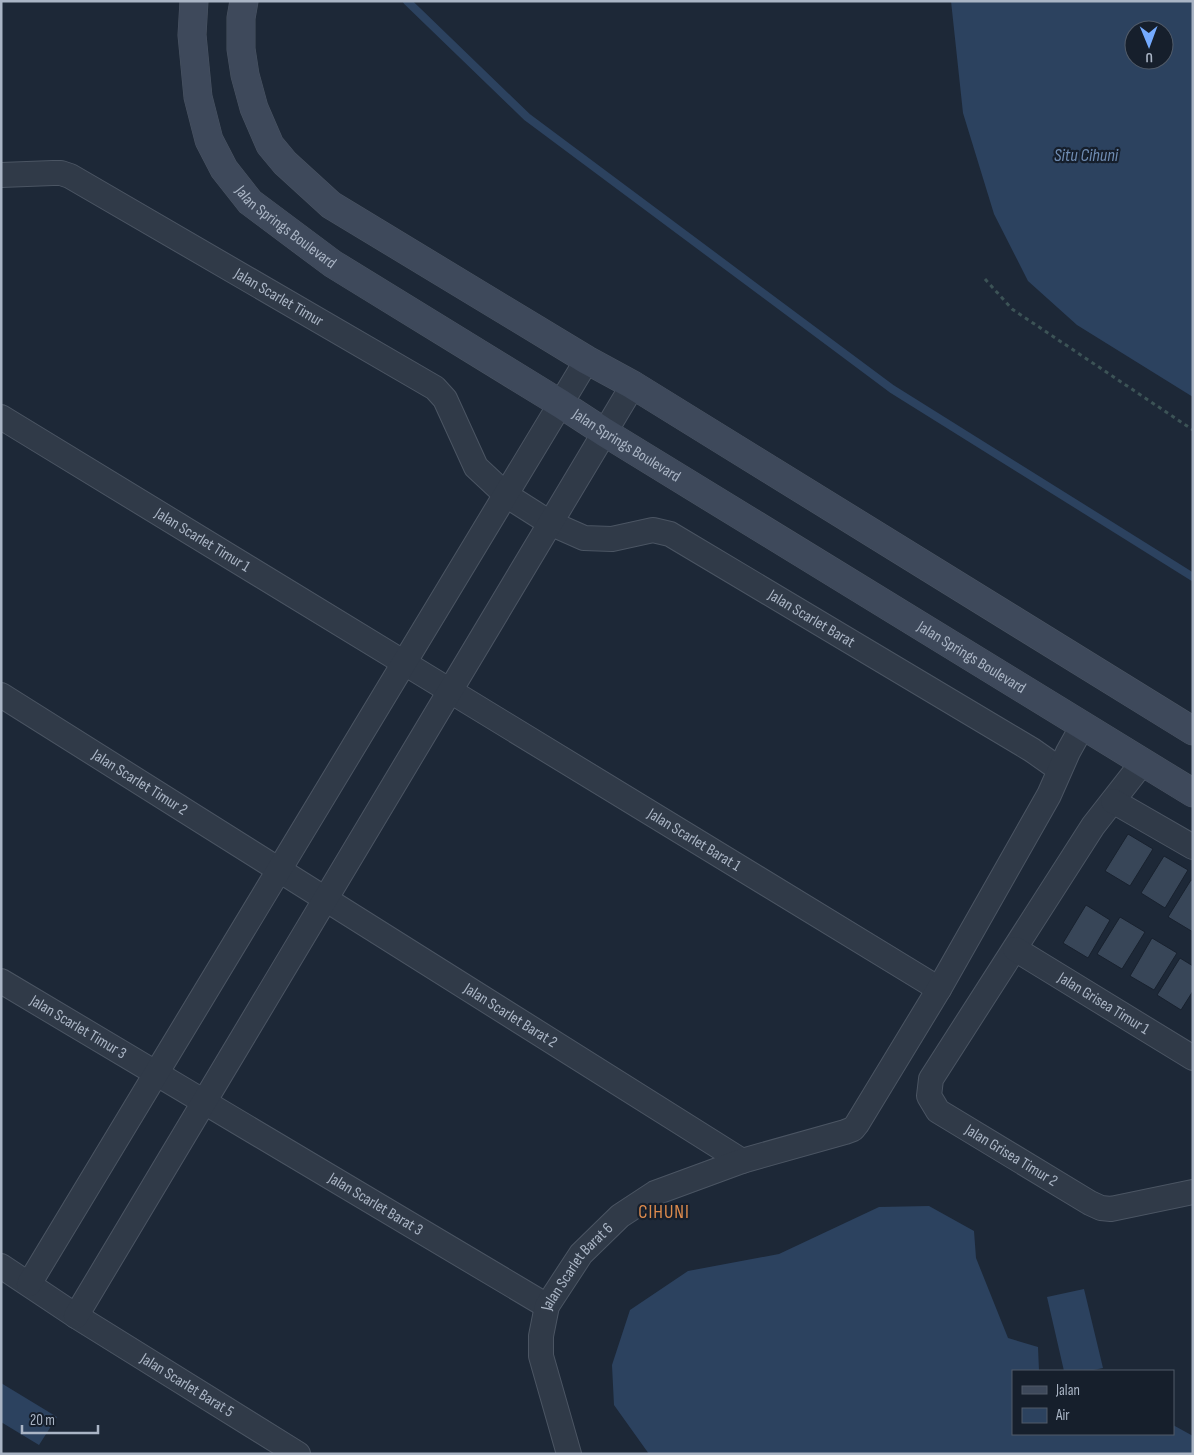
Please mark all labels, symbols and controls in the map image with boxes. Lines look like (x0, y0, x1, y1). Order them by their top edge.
north arrow (1124, 20, 1174, 70)
text: U (1145, 49, 1153, 66)
water label: Situ Cihuni (1054, 145, 1119, 166)
street label: Jalan Springs Boulevard (231, 181, 340, 273)
street label: Jalan Scarlet Timur (230, 264, 327, 331)
street label: Jalan Springs Boulevard (568, 404, 684, 486)
street label: Jalan Scarlet Timur 1 (151, 503, 254, 576)
street label: Jalan Scarlet Barat (764, 585, 858, 652)
street label: Jalan Springs Boulevard (913, 616, 1029, 698)
street label: Jalan Scarlet Timur 2 (88, 745, 191, 819)
street label: Jalan Scarlet Barat 1 (643, 804, 745, 876)
street label: Jalan Grisea Timur 1 (1054, 968, 1153, 1039)
street label: Jalan Scarlet Barat 2 (460, 979, 561, 1052)
street label: Jalan Scarlet Timur 3 (26, 990, 130, 1063)
street label: Jalan Grisea Timur 2 (961, 1120, 1061, 1191)
street label: Jalan Scarlet Barat 3 (324, 1168, 426, 1239)
district label: CIHUNI (638, 1201, 690, 1224)
street label: Jalan Scarlet Barat 6 (537, 1219, 617, 1313)
street label: Jalan Scarlet Barat 5 (136, 1348, 237, 1421)
legend (1012, 1370, 1174, 1435)
text: Jalan (1055, 1381, 1080, 1400)
scale bar (22, 1402, 99, 1434)
text: Air (1055, 1406, 1070, 1425)
text: 20 m (30, 1411, 55, 1430)

